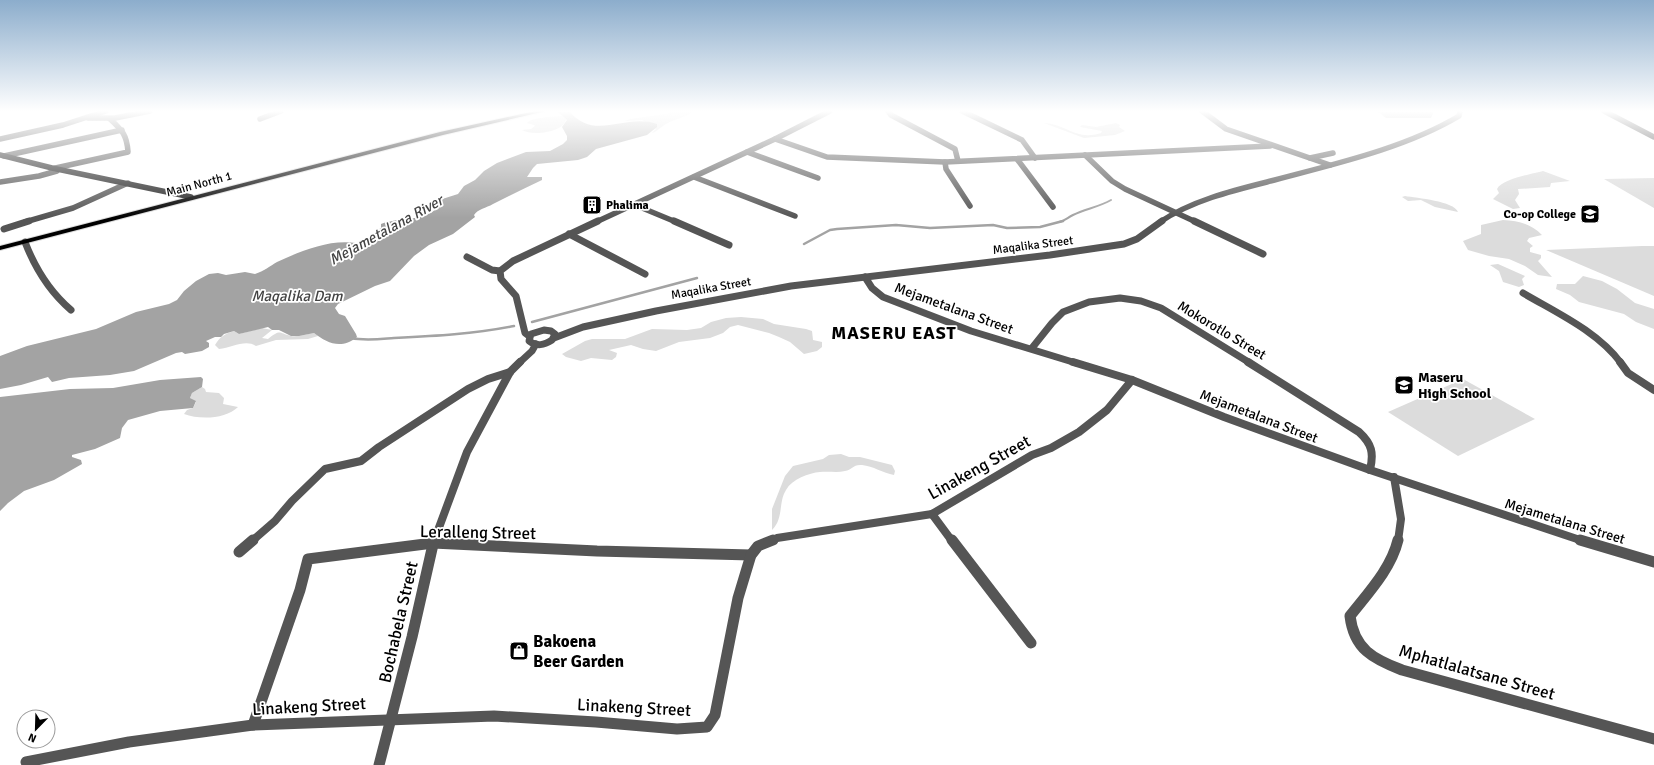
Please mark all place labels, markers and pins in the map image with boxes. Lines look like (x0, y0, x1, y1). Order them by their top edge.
building icon: Phalima (581, 194, 603, 216)
place label: Phalima (606, 198, 649, 213)
school or university icon: Co-op College (1579, 203, 1601, 225)
place label: Co-op College (1503, 207, 1576, 222)
place label: Maseru High School (1418, 369, 1492, 402)
school or university icon: Maseru High School (1393, 374, 1415, 396)
place label: Bakoena Beer Garden (533, 631, 624, 672)
shop icon: Bakoena Beer Garden (508, 640, 530, 662)

